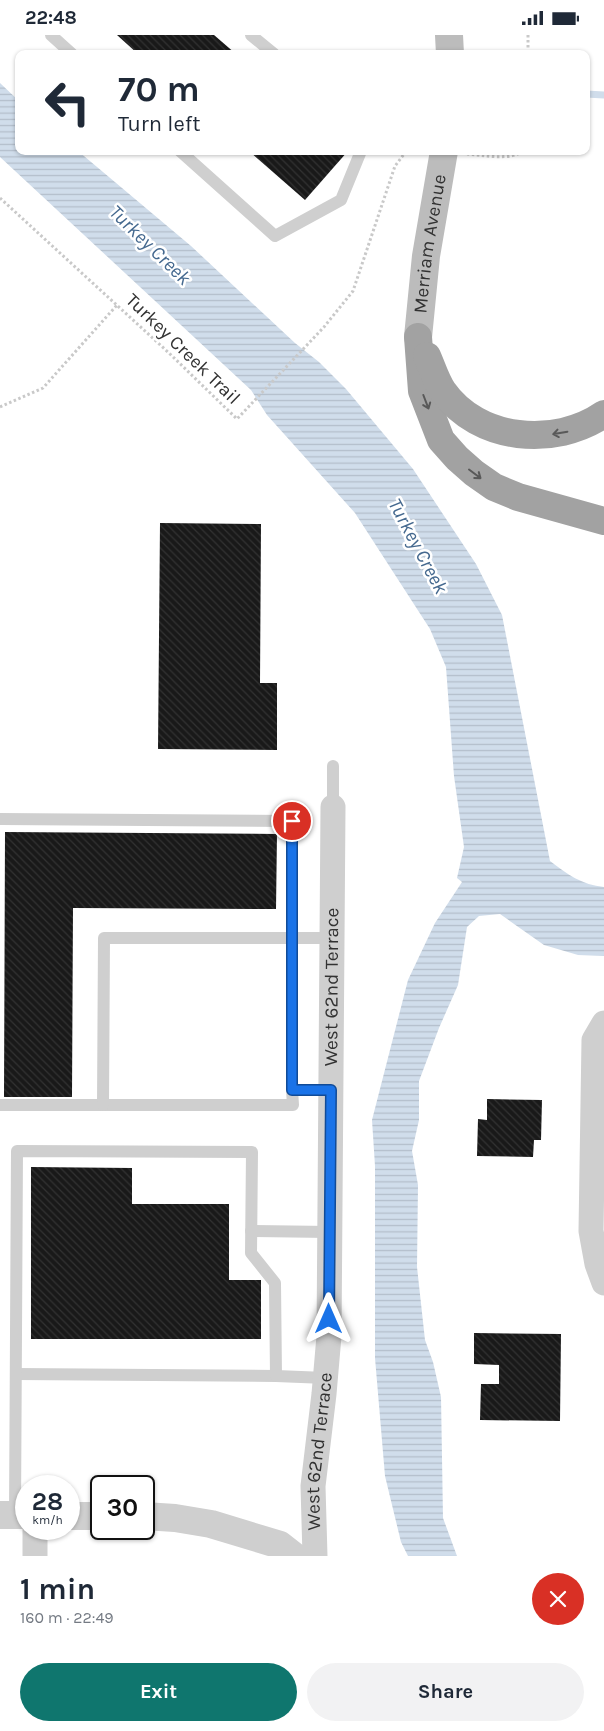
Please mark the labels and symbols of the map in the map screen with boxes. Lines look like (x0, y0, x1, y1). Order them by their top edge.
street label: Merriam Avenue (409, 172, 451, 315)
water label: Turkey Creek (104, 200, 196, 290)
street label: Turkey Creek Trail (121, 289, 245, 409)
one-way arrow (422, 394, 431, 409)
one-way arrow (552, 429, 568, 439)
one-way arrow (468, 468, 481, 479)
water label: Turkey Creek (383, 494, 453, 598)
pin (271, 800, 313, 842)
street label: West 62nd Terrace (320, 908, 343, 1066)
position arrow (302, 1292, 354, 1344)
street label: West 62nd Terrace (302, 1371, 337, 1531)
speed limit sign: 30 (90, 1475, 155, 1540)

